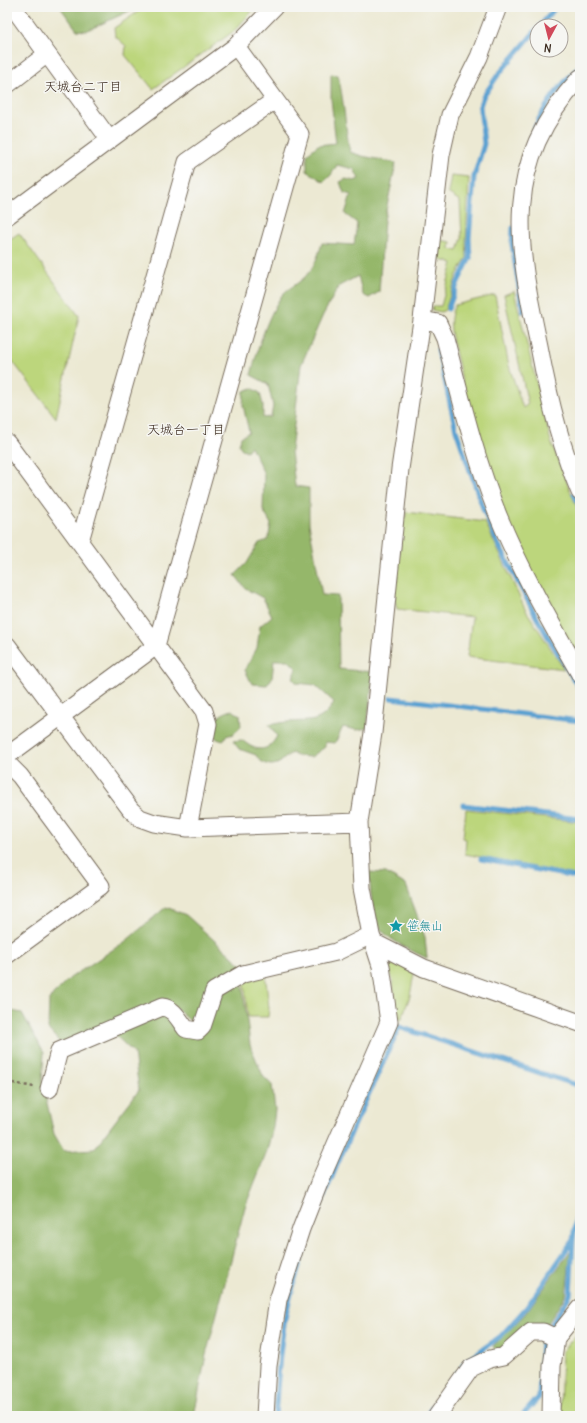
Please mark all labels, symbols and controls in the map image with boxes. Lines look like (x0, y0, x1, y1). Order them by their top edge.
north arrow (529, 18, 569, 58)
text: N (543, 41, 552, 55)
district label: 天城台二丁目 (44, 78, 122, 95)
district label: 天城台一丁目 (147, 421, 225, 438)
place icon: 笹無山 (388, 918, 404, 934)
place label: 笹無山 (407, 918, 443, 933)

